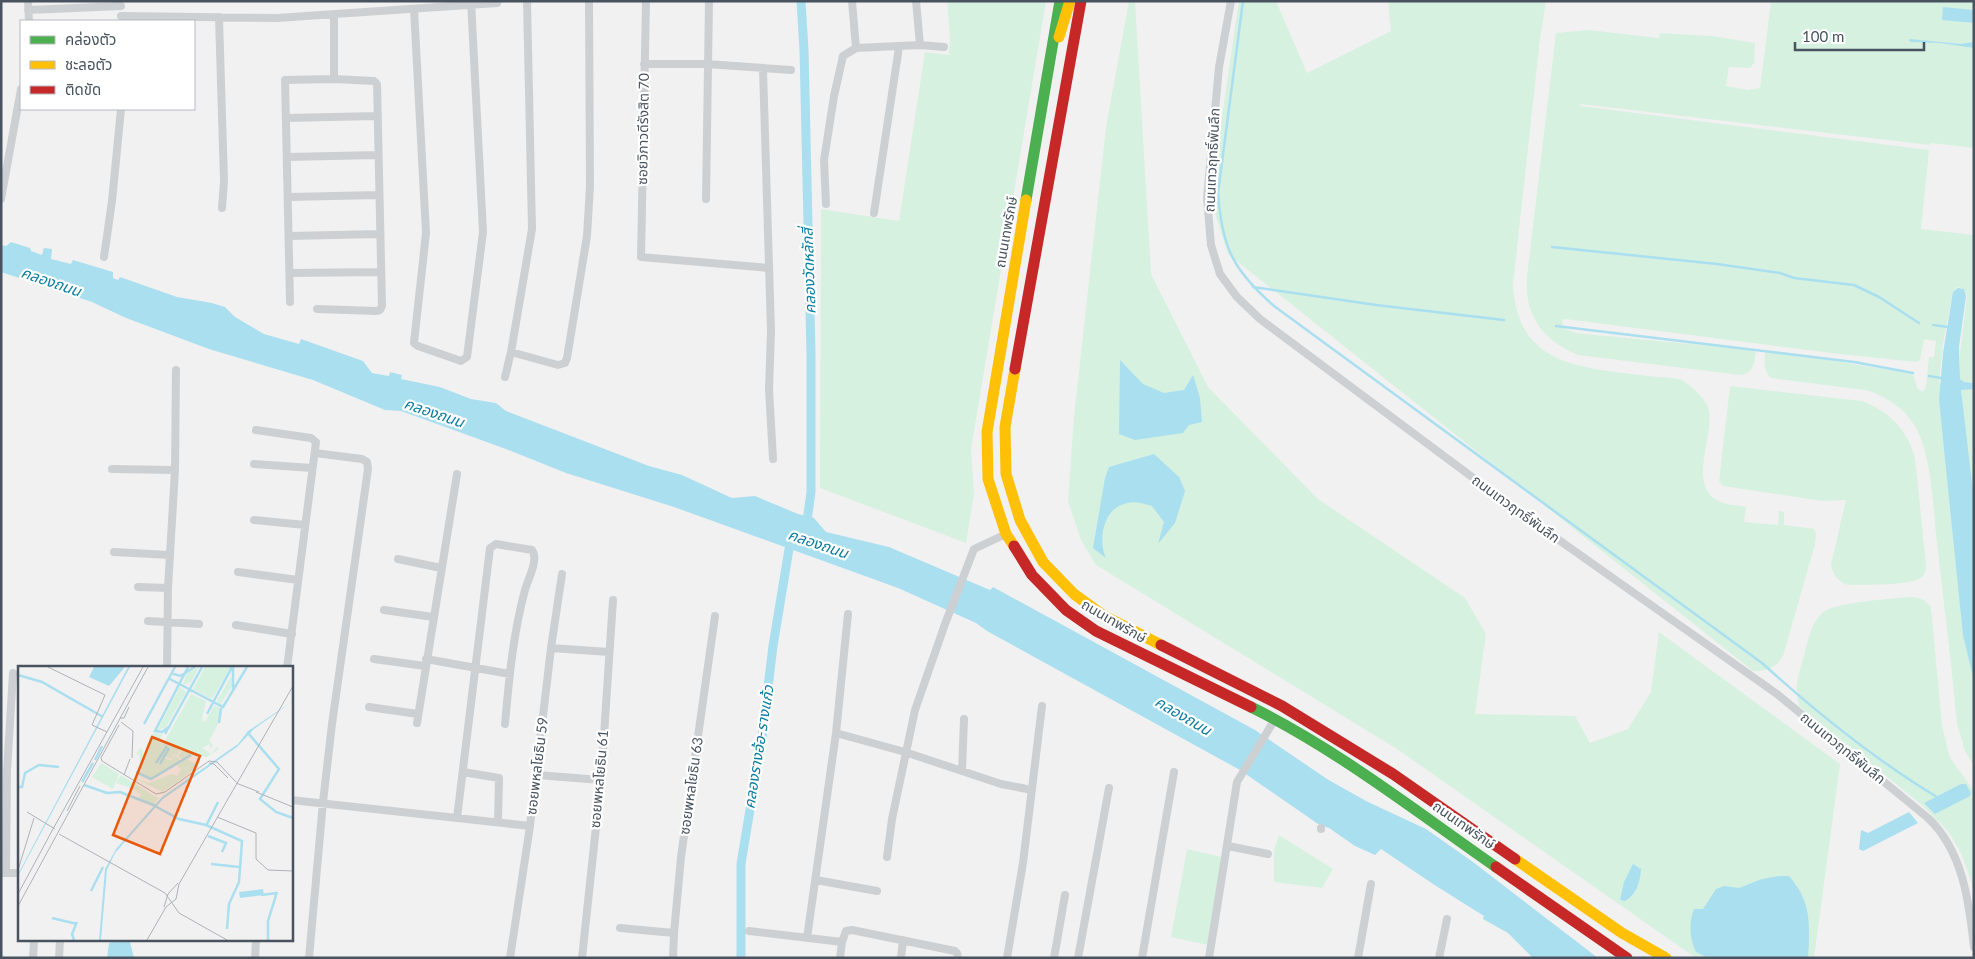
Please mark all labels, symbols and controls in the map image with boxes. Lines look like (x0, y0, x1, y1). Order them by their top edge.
legend (20, 20, 195, 110)
scale bar (1795, 20, 1924, 52)
text: 100 m (1802, 27, 1844, 45)
text: คล่องตัว (65, 30, 116, 48)
text: ชะลอตัว (65, 55, 112, 73)
street label: ซอยวิภาวดีรังสิต 70 (633, 73, 652, 185)
text: ติดขัด (65, 80, 101, 98)
street label: ถนนเทวฤทธิ์พันลึก (1200, 107, 1223, 213)
street label: ถนนเทพรักษ์ (991, 195, 1020, 269)
water label: คลองวัดหลักสี่ (796, 225, 818, 314)
water label: คลองถนน (19, 262, 84, 300)
water label: คลองถนน (402, 393, 467, 431)
street label: ถนนเทวฤทธิ์พันลึก (1469, 471, 1564, 546)
water label: คลองถนน (786, 524, 851, 562)
street label: ถนนเทพรักษ์ (1079, 595, 1150, 646)
inset map (18, 666, 292, 942)
water label: คลองรางอ้อ-รางแก้ว (739, 683, 777, 810)
water label: คลองถนน (1152, 692, 1215, 739)
street label: ถนนเทวฤทธิ์พันลึก (1797, 708, 1889, 787)
street label: ซอยพหลโยธิน 59 (522, 716, 551, 816)
street label: ซอยพหลโยธิน 61 (586, 729, 611, 829)
street label: ซอยพหลโยธิน 63 (675, 736, 706, 836)
street label: ถนนเทพรักษ์ (1430, 797, 1499, 852)

